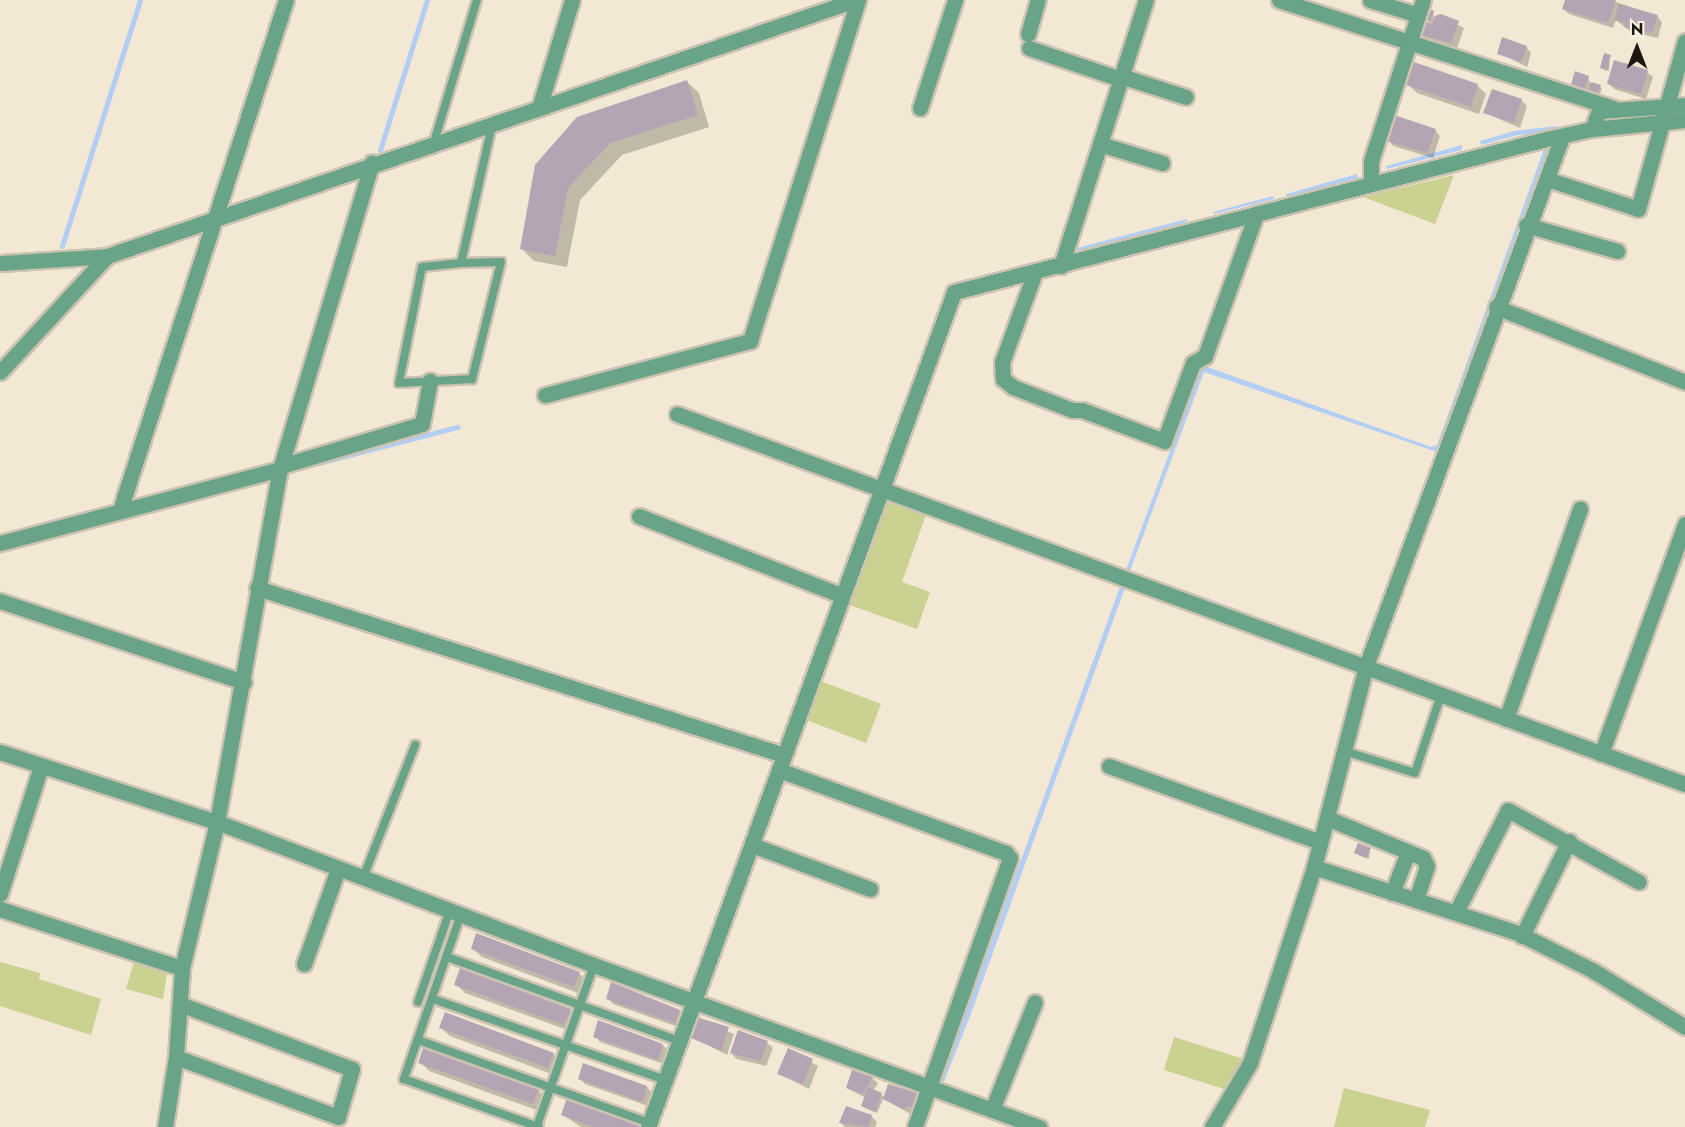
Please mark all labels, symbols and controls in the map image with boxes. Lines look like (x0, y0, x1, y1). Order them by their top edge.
north arrow (1607, 18, 1667, 78)
text: N (1631, 18, 1643, 41)

